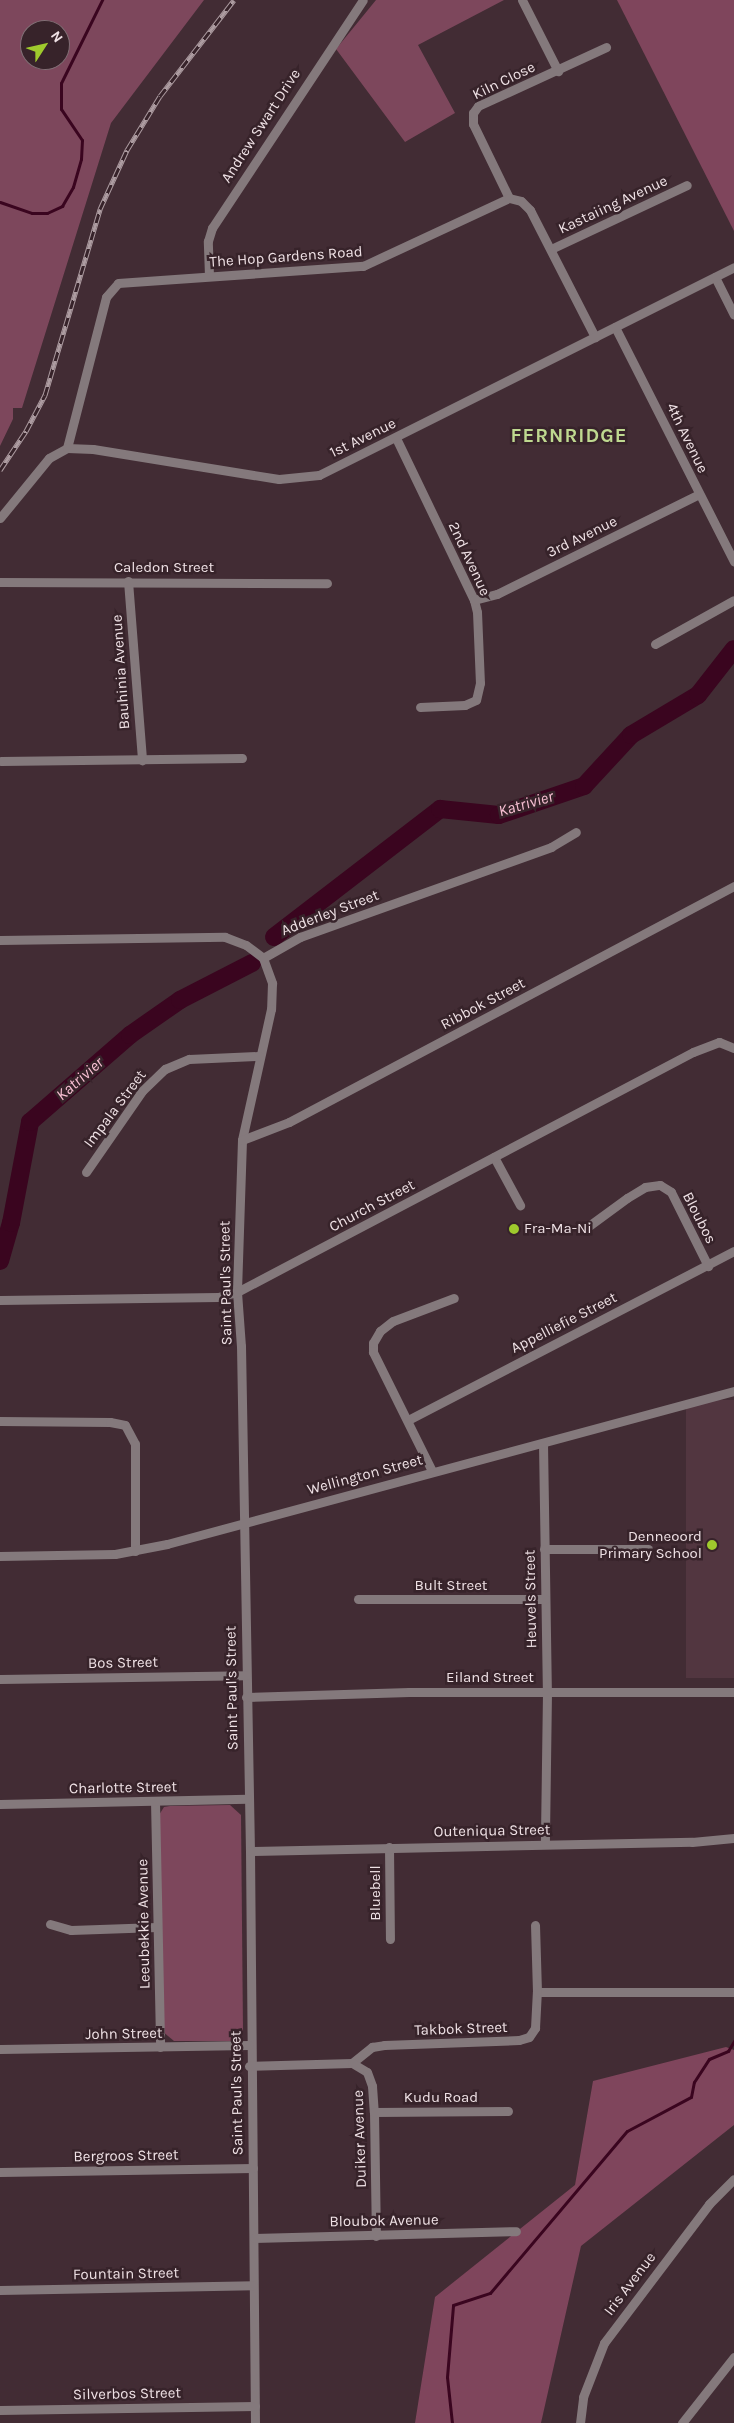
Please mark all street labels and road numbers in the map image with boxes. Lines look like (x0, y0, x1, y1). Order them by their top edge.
street label: Kiln Close (470, 58, 538, 104)
street label: Andrew Swart Drive (218, 66, 304, 186)
street label: Kastaiing Avenue (555, 172, 671, 238)
street label: The Hop Gardens Road (209, 243, 363, 271)
street label: 4th Avenue (662, 400, 712, 476)
street label: 1st Avenue (327, 414, 399, 462)
street label: 3rd Avenue (544, 512, 620, 562)
street label: 2nd Avenue (444, 519, 494, 599)
street label: Caledon Street (114, 559, 214, 577)
street label: Bauhinia Avenue (108, 614, 134, 730)
street label: Adderley Street (279, 886, 381, 940)
street label: Ribbok Street (438, 974, 528, 1034)
street label: Impala Street (80, 1067, 150, 1151)
street label: Church Street (326, 1176, 418, 1236)
street label: Bloubos (678, 1189, 720, 1247)
street label: Saint Paul's Street (216, 1221, 236, 1345)
street label: Appelliefie Street (508, 1289, 620, 1357)
street label: Wellington Street (305, 1451, 425, 1499)
street label: Heuvels Street (521, 1549, 541, 1649)
street label: Bult Street (415, 1577, 487, 1595)
street label: Saint Paul's Street (222, 1626, 242, 1750)
street label: Bos Street (88, 1653, 158, 1673)
street label: Eiland Street (446, 1669, 534, 1687)
street label: Charlotte Street (69, 1778, 177, 1798)
street label: Outeniqua Street (434, 1821, 550, 1841)
street label: Leeubekkie Avenue (134, 1859, 154, 1989)
street label: Bluebell (367, 1865, 385, 1921)
street label: Takbok Street (414, 2018, 508, 2040)
street label: John Street (85, 2024, 163, 2044)
street label: Saint Paul's Street (227, 2031, 247, 2155)
street label: Kudu Road (404, 2089, 478, 2107)
street label: Duiker Avenue (349, 2090, 371, 2188)
street label: Bergroos Street (73, 2146, 179, 2166)
street label: Bloubok Avenue (329, 2211, 439, 2231)
street label: Iris Avenue (600, 2249, 660, 2319)
street label: Fountain Street (73, 2264, 179, 2284)
street label: Silverbos Street (73, 2384, 181, 2404)

